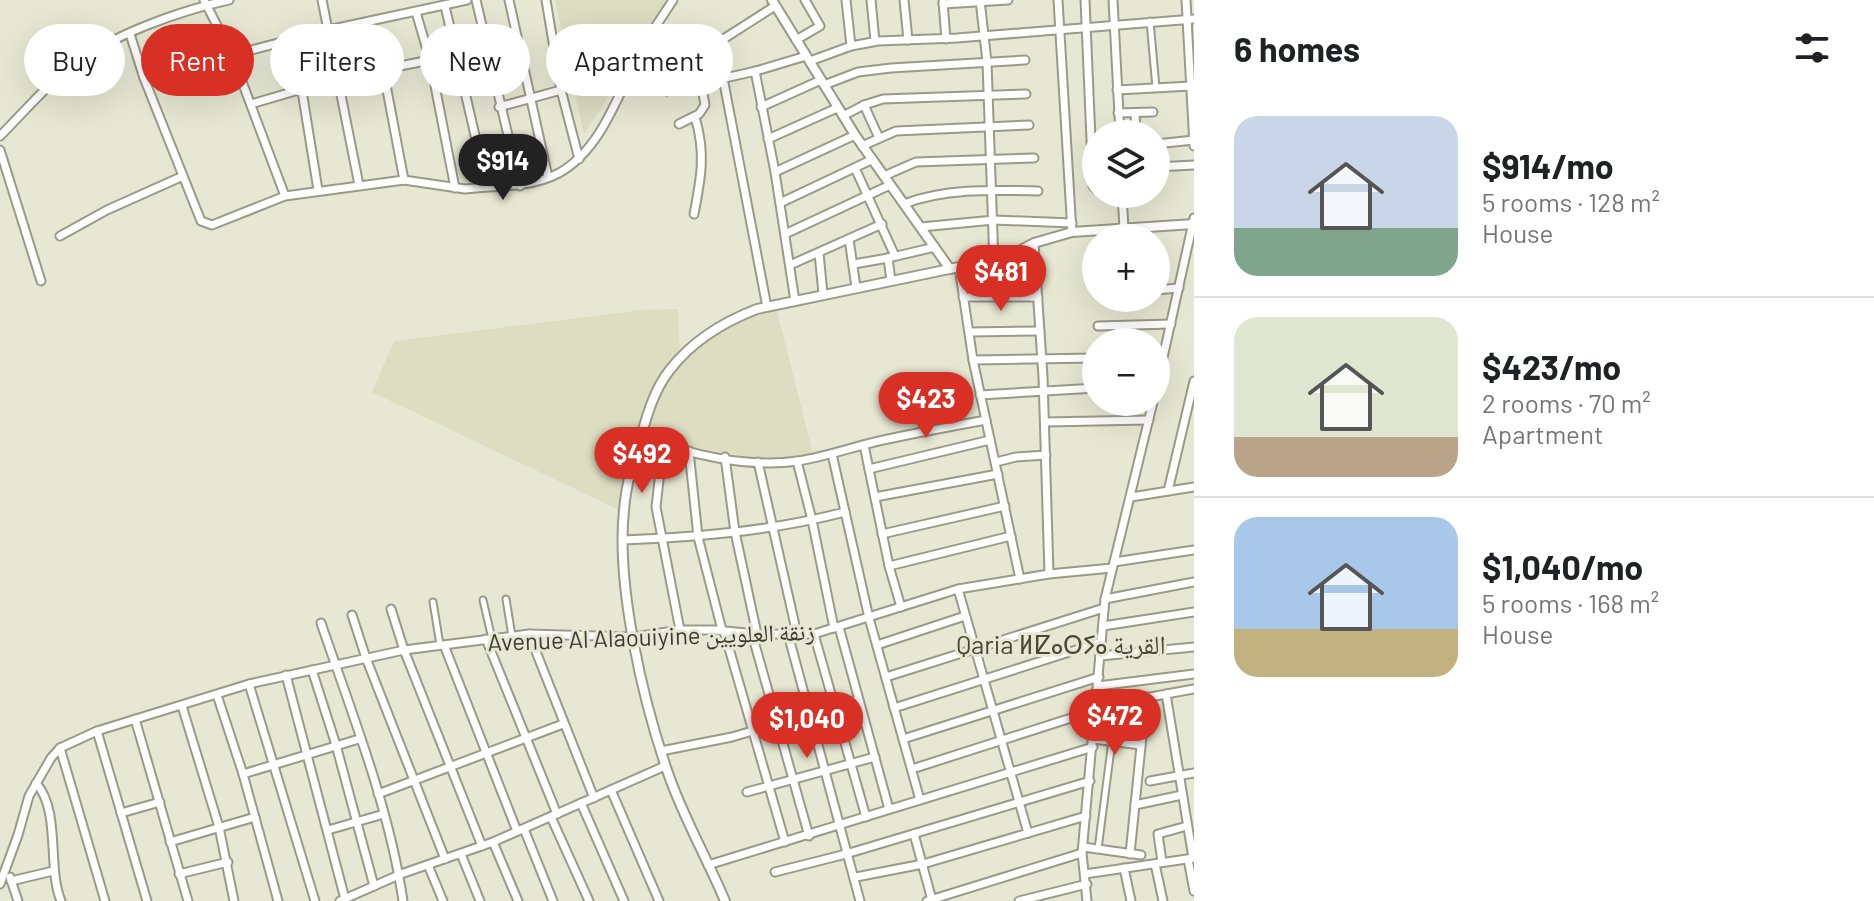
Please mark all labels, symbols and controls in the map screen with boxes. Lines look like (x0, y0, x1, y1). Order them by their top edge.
chip: Buy (24, 24, 125, 96)
chip: Rent (141, 24, 254, 96)
chip: Filters (270, 24, 404, 96)
chip: New (420, 24, 530, 96)
chip: Apartment (546, 24, 733, 96)
icon: filters (1790, 26, 1834, 70)
text: 6 homes (1234, 28, 1360, 69)
map controls (1082, 120, 1170, 416)
button: layers (1082, 120, 1170, 208)
pin: $914 (456, 134, 550, 202)
text: $914 (476, 144, 530, 175)
text: $914/mo (1482, 145, 1614, 186)
icon: home (1298, 148, 1394, 244)
text: 5 rooms · 128 m² (1482, 186, 1660, 217)
text: House (1482, 217, 1553, 248)
button: + (1082, 224, 1170, 312)
pin: $481 (954, 245, 1048, 313)
text: $481 (974, 255, 1028, 286)
button: − (1082, 328, 1170, 416)
text: $423/mo (1482, 346, 1621, 387)
icon: home (1298, 349, 1394, 445)
pin: $423 (879, 372, 973, 440)
text: $423 (897, 382, 955, 413)
text: 2 rooms · 70 m² (1482, 387, 1651, 418)
text: Apartment (1482, 418, 1603, 449)
pin: $492 (595, 427, 689, 495)
text: $492 (613, 437, 671, 468)
text: $1,040/mo (1482, 546, 1643, 587)
icon: home (1298, 549, 1394, 645)
text: 5 rooms · 168 m² (1482, 587, 1659, 618)
street label: Avenue Al Alaouiyine زنقة العلويين (487, 616, 815, 657)
text: House (1482, 618, 1553, 649)
district label: Qaria ⵍⵇⴰⵔⵢⴰ القرية (956, 628, 1166, 660)
pin: $472 (1068, 689, 1162, 757)
pin: $1,040 (742, 692, 872, 760)
text: $472 (1087, 699, 1143, 730)
text: $1,040 (769, 702, 845, 733)

